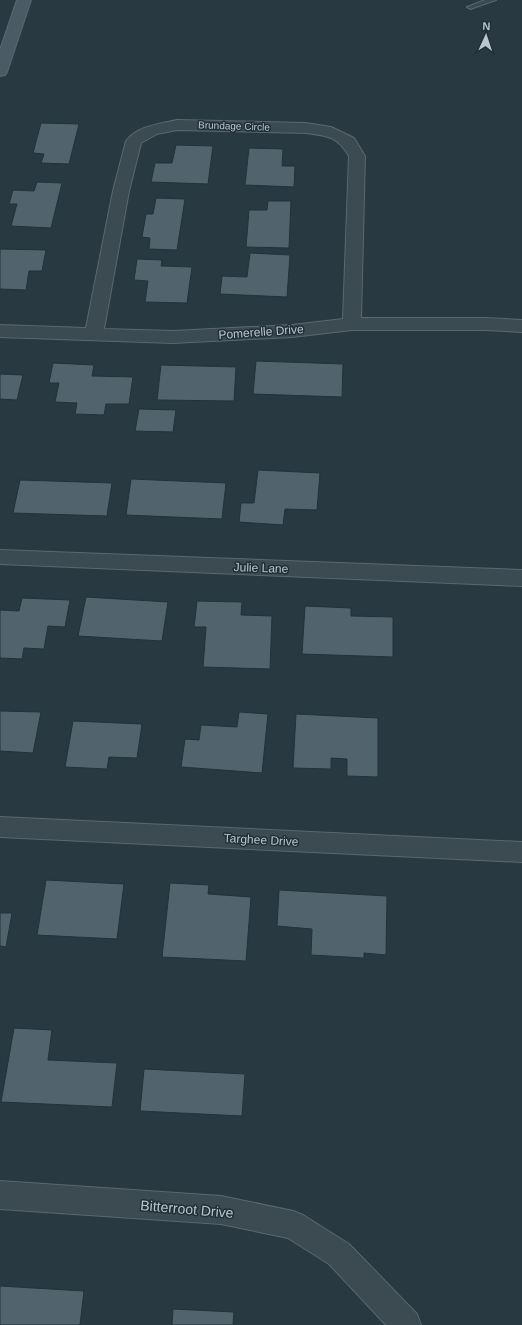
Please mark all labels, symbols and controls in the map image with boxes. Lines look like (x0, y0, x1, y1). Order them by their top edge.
north arrow (466, 16, 506, 56)
text: N (482, 20, 491, 32)
street label: Brundage Circle (198, 119, 270, 133)
street label: Pomerelle Drive (218, 322, 304, 342)
street label: Julie Lane (233, 560, 289, 576)
street label: Targhee Drive (223, 831, 299, 849)
street label: Bitterroot Drive (140, 1197, 234, 1221)

